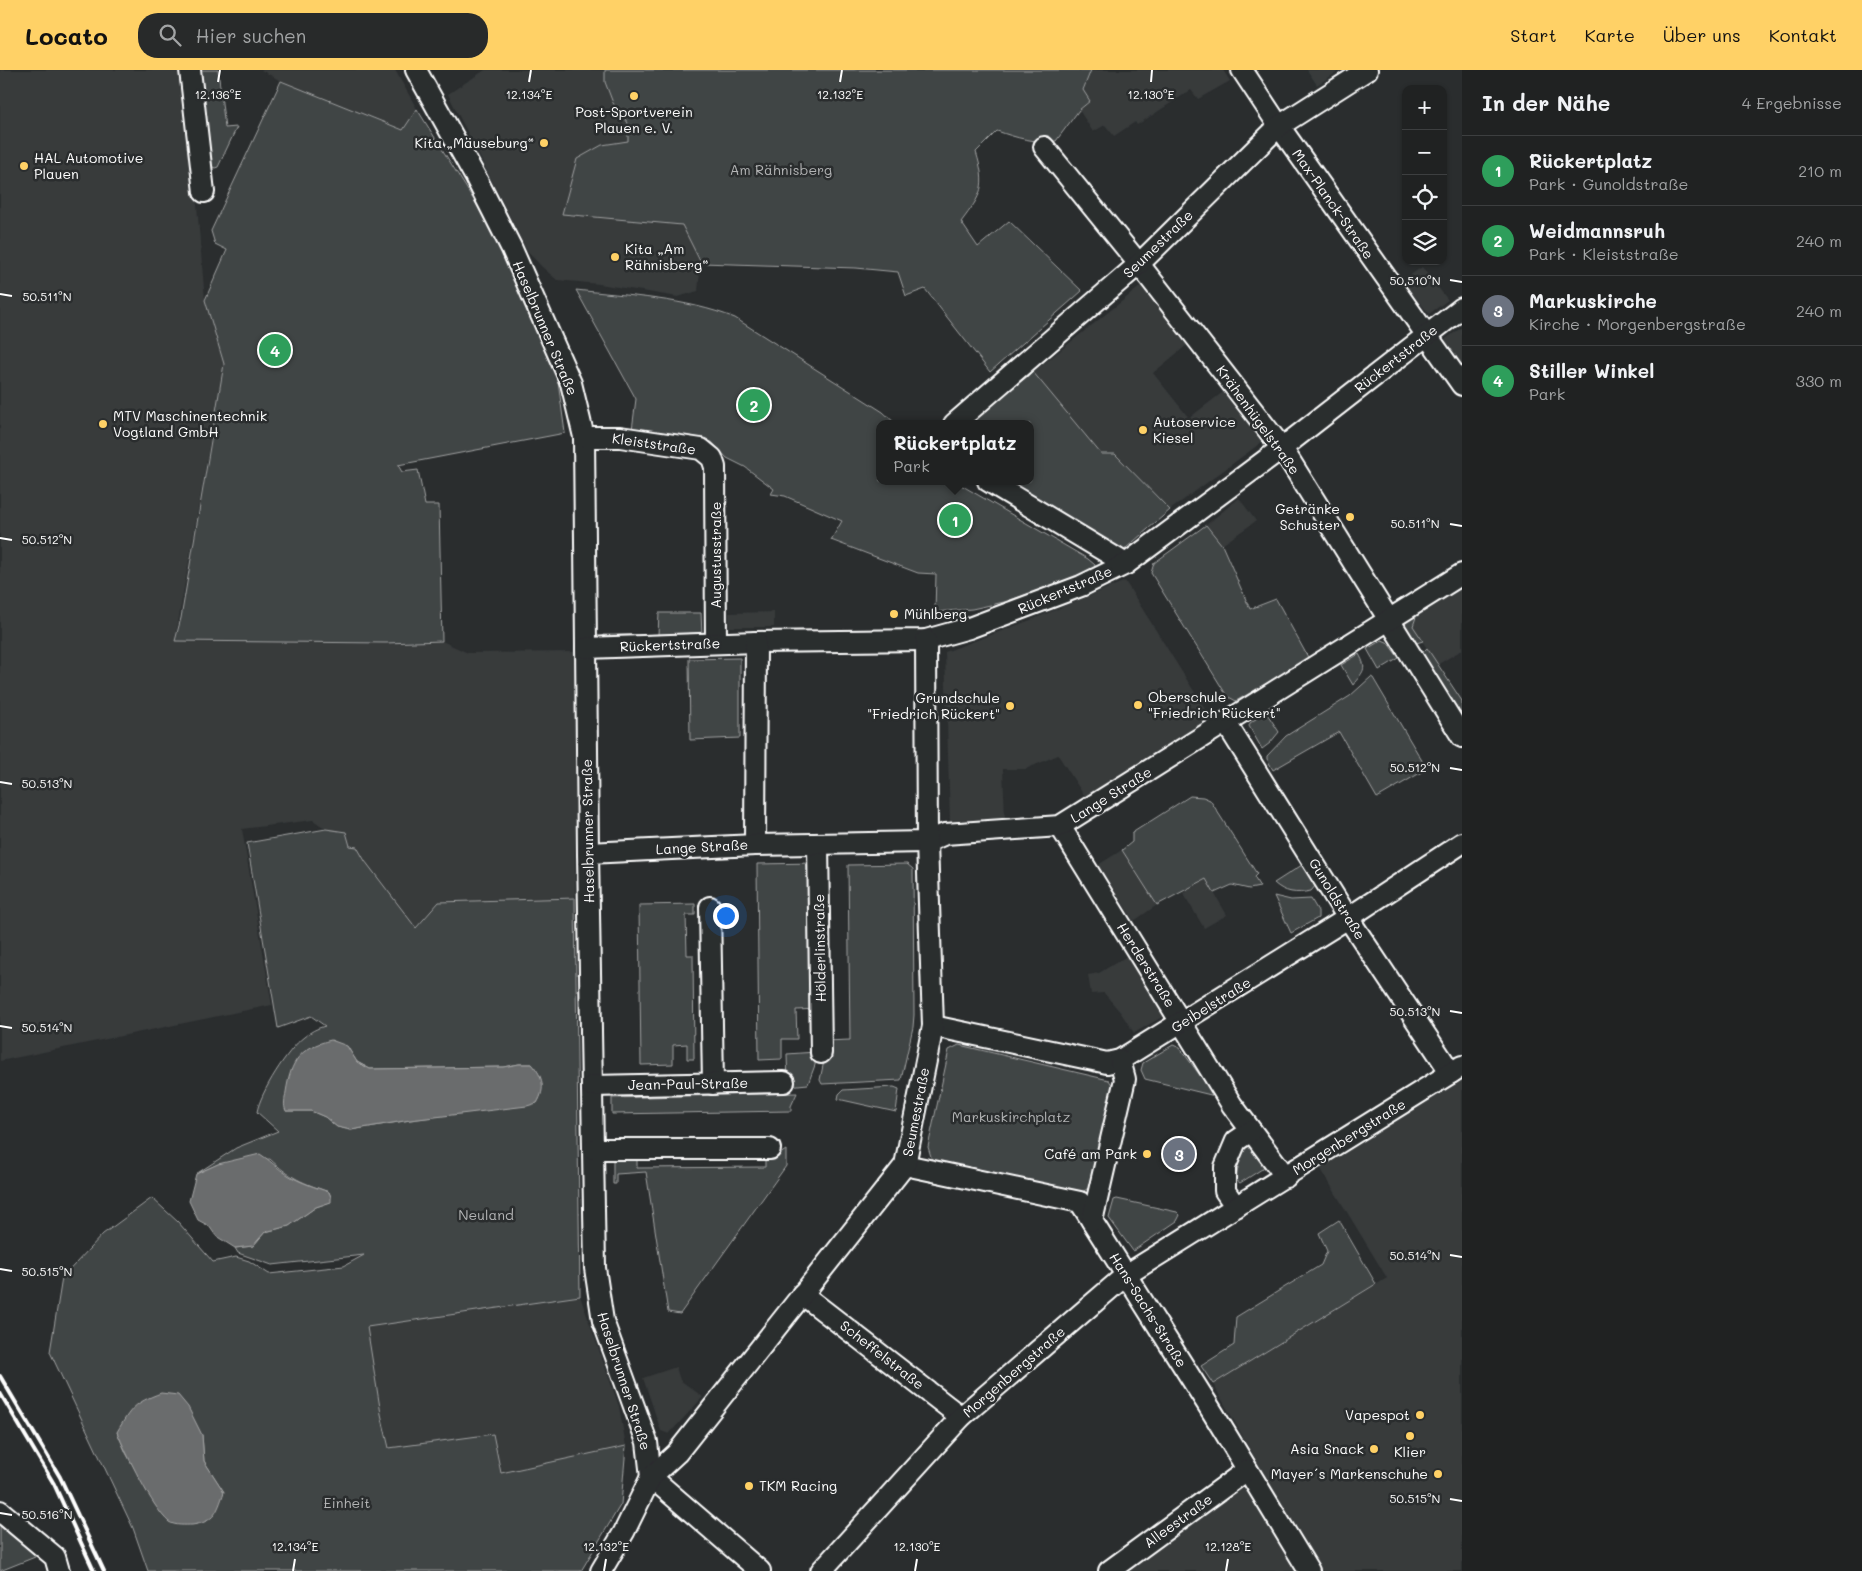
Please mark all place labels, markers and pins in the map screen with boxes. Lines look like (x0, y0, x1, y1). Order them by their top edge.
marker: Post-Sportverein Plauen e. V. (628, 90, 640, 102)
place label: Post-Sportverein Plauen e. V. (575, 102, 693, 137)
place label: Kita „Mäuseburg“ (414, 133, 534, 152)
marker: Kita „Mäuseburg“ (538, 137, 550, 149)
place label: HAL Automotive Plauen (34, 148, 143, 183)
marker: HAL Automotive Plauen (18, 160, 30, 172)
place label: Kita „Am Rähnisberg“ (625, 239, 709, 274)
marker: Kita „Am Rähnisberg“ (609, 251, 621, 263)
pin: 4 (259, 331, 291, 369)
pin: 2 (738, 386, 770, 424)
place label: MTV Maschinentechnik Vogtland GmbH (113, 406, 267, 441)
place label: Autoservice Kiesel (1153, 412, 1236, 447)
marker: MTV Maschinentechnik Vogtland GmbH (97, 418, 109, 430)
marker: Autoservice Kiesel (1137, 424, 1149, 436)
place label: Getränke Schuster (1275, 499, 1340, 534)
pin: 1 (939, 501, 971, 539)
marker: Getränke Schuster (1344, 511, 1356, 523)
place label: Mühlberg (904, 604, 967, 623)
marker: Mühlberg (888, 608, 900, 620)
place label: Oberschule "Friedrich Rückert" (1148, 687, 1281, 722)
place label: Grundschule "Friedrich Rückert" (867, 688, 1000, 723)
marker: Oberschule "Friedrich Rückert" (1132, 699, 1144, 711)
marker: Grundschule "Friedrich Rückert" (1004, 700, 1016, 712)
pin: 3 (1163, 1135, 1195, 1173)
place label: Café am Park (1044, 1144, 1137, 1163)
marker: Café am Park (1141, 1148, 1153, 1160)
place label: Vapespot (1345, 1405, 1410, 1424)
marker: Vapespot (1414, 1409, 1426, 1421)
marker: Klier (1404, 1430, 1416, 1442)
place label: Asia Snack (1290, 1439, 1364, 1458)
place label: Klier (1394, 1442, 1426, 1461)
marker: Asia Snack (1368, 1443, 1380, 1455)
place label: Mayer´s Markenschuhe (1271, 1464, 1428, 1483)
marker: Mayer´s Markenschuhe (1432, 1468, 1444, 1480)
place label: TKM Racing (759, 1476, 837, 1495)
marker: TKM Racing (743, 1480, 755, 1492)

